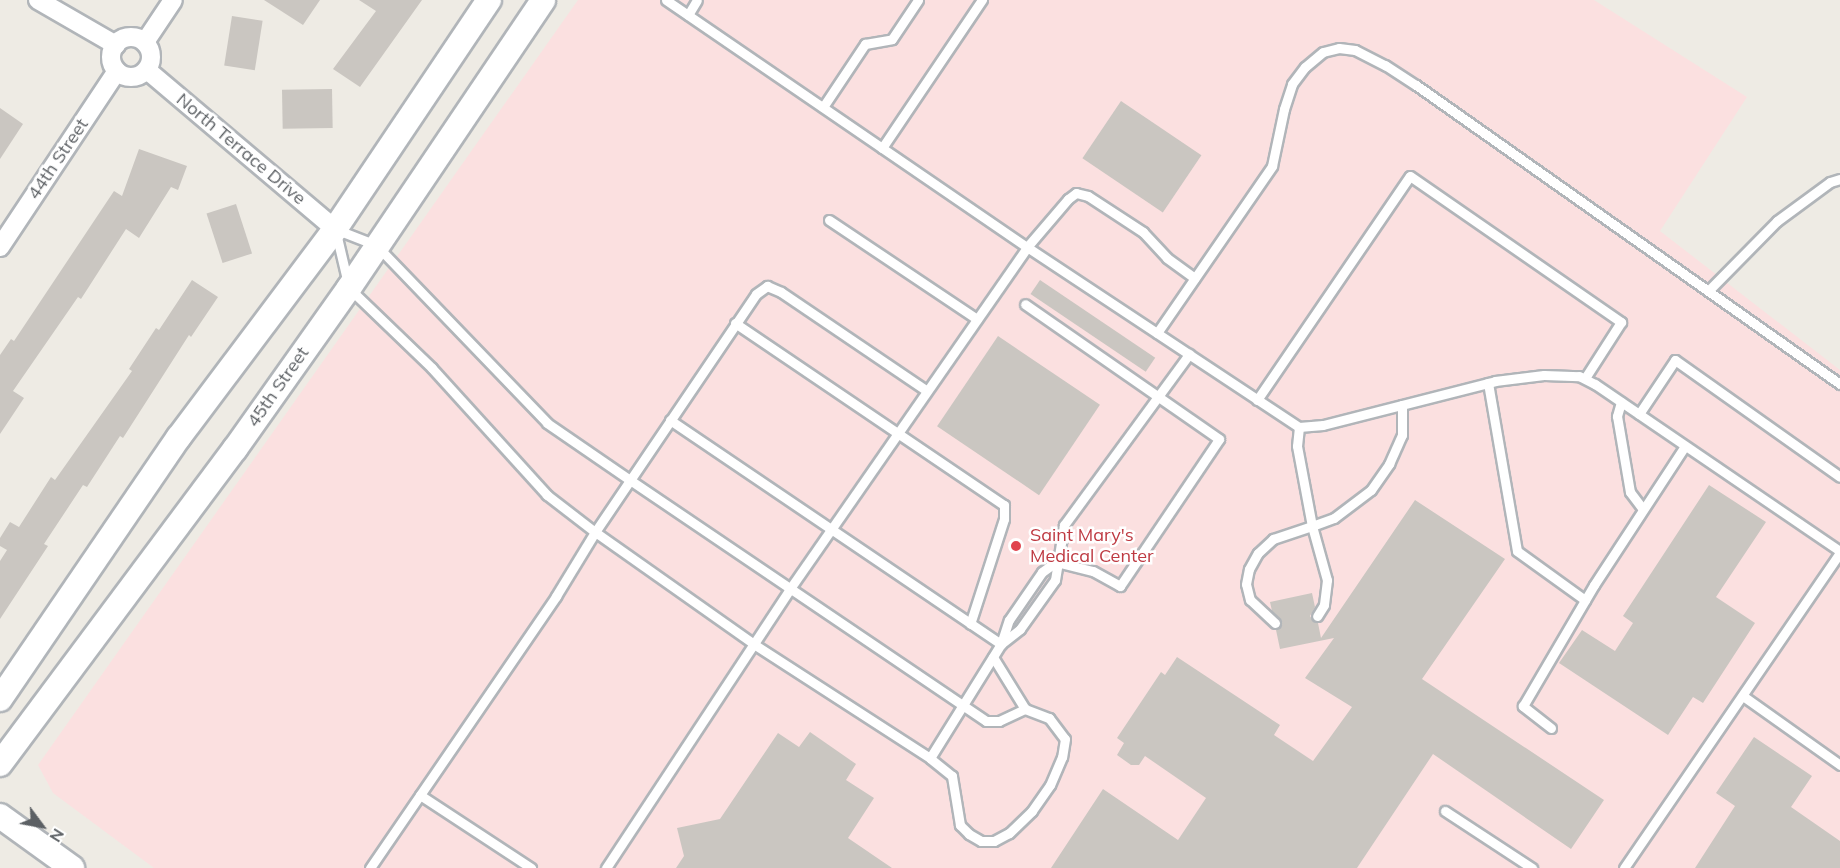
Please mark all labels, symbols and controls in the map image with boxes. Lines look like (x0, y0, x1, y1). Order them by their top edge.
street label: North Terrace Drive (172, 89, 310, 209)
street label: 44th Street (23, 114, 93, 204)
street label: 45th Street (243, 343, 313, 431)
place label: Saint Mary's Medical Center (1030, 525, 1153, 568)
marker: Saint Mary's Medical Center (1007, 537, 1025, 555)
north arrow (12, 796, 72, 856)
text: N (46, 825, 69, 846)

